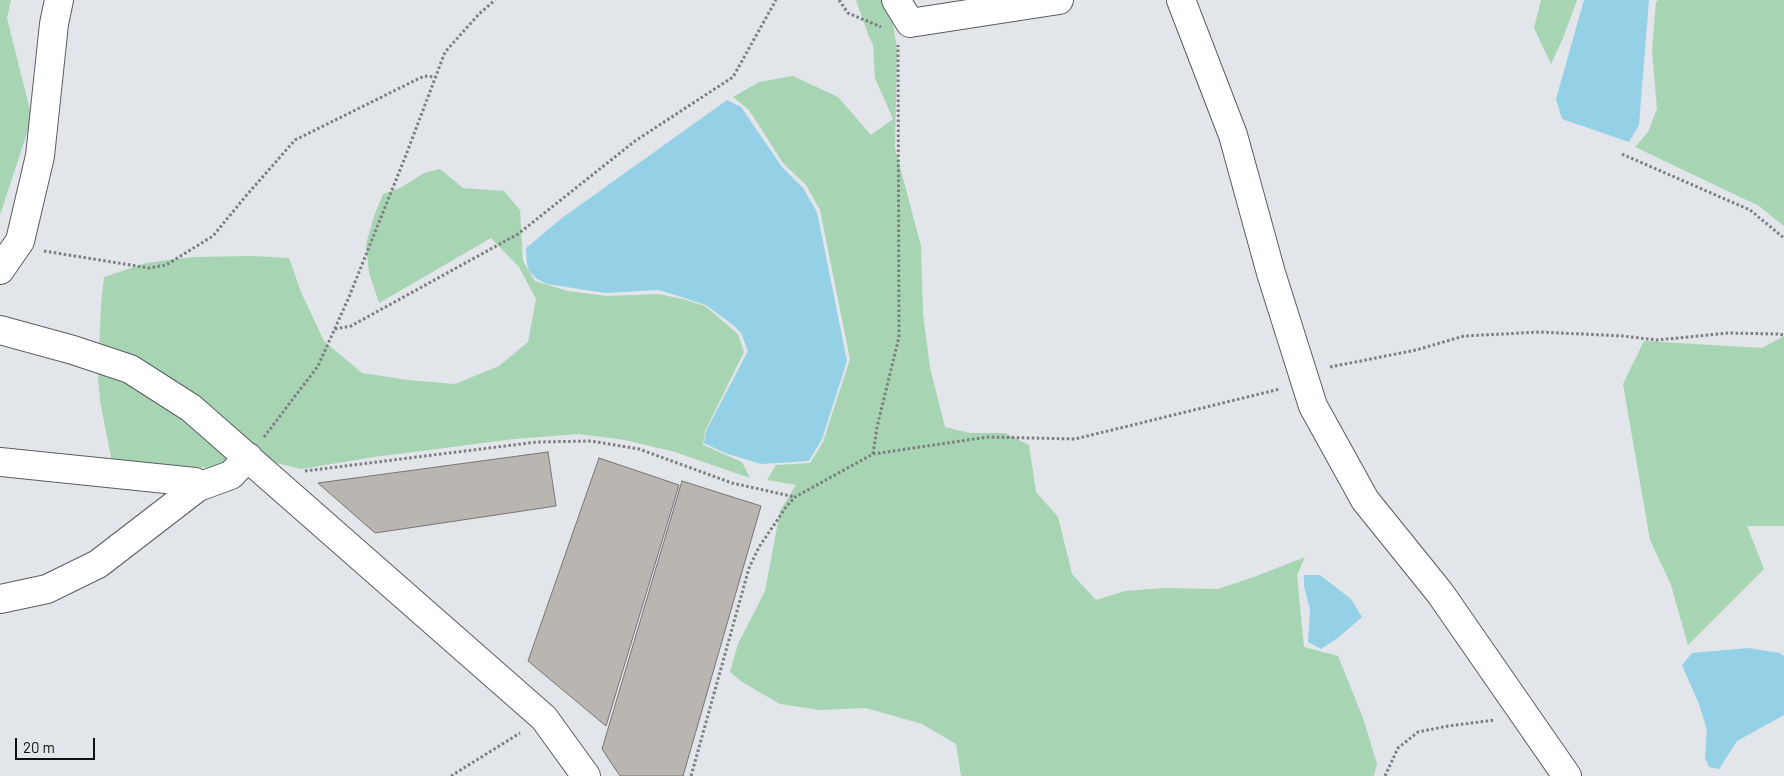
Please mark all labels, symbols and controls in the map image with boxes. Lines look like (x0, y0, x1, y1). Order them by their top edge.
scale bar (18, 728, 98, 760)
text: 20 m (23, 738, 55, 756)

